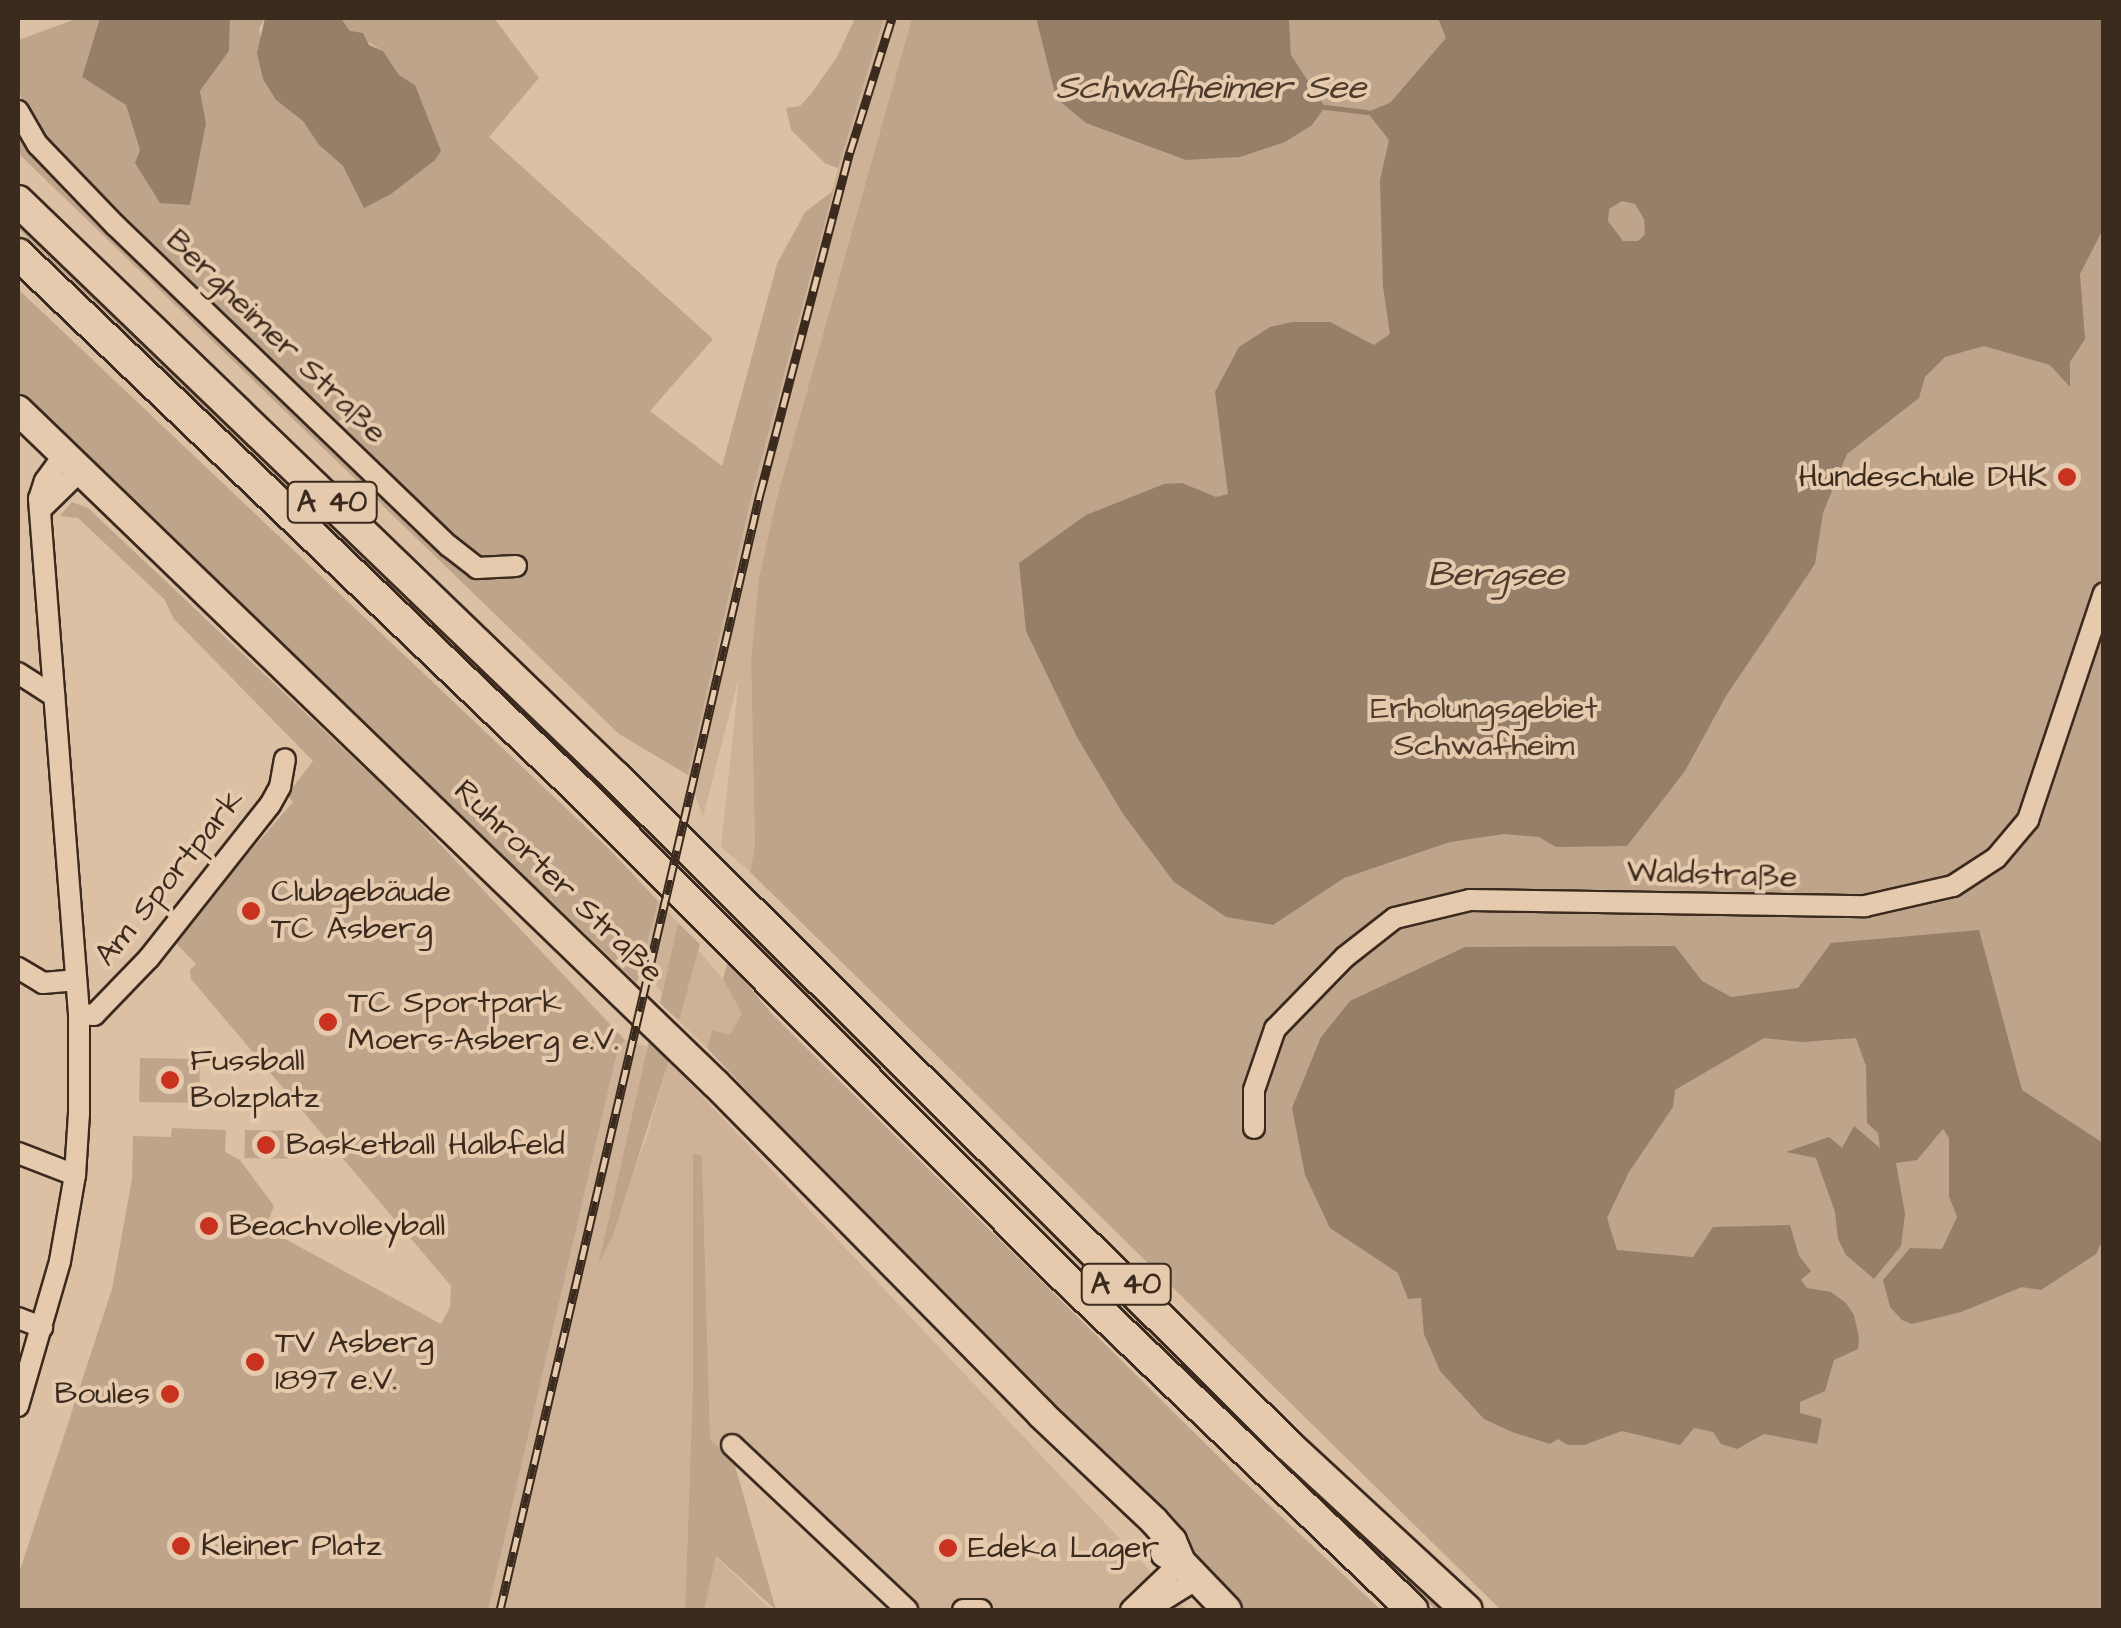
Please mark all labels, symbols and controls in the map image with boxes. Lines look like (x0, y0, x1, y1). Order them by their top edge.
water label: Schwafheimer See (1056, 67, 1366, 109)
street label: Bergheimer Straße (157, 222, 395, 452)
place label: Hundeschule DHK (1799, 458, 2047, 496)
marker: Hundeschule DHK (2056, 466, 2078, 488)
road number: A 40 (284, 477, 380, 527)
water label: Bergsee (1428, 554, 1564, 596)
park label: Erholungsgebiet Schwafheim (1370, 691, 1598, 766)
street label: Ruhrorter Straße (445, 772, 671, 992)
street label: Am Sportpark (87, 782, 253, 974)
street label: Waldstraße (1626, 853, 1798, 897)
place label: Clubgebäude TC Asberg (271, 874, 451, 949)
marker: Clubgebäude TC Asberg (240, 900, 262, 922)
place label: TC Sportpark Moers-Asberg e.V. (348, 985, 619, 1060)
marker: TC Sportpark Moers-Asberg e.V. (317, 1011, 339, 1033)
place label: Fussball Bolzplatz (190, 1043, 320, 1118)
marker: Fussball Bolzplatz (159, 1069, 181, 1091)
place label: Basketball Halbfeld (286, 1126, 565, 1164)
marker: Basketball Halbfeld (255, 1134, 277, 1156)
place label: Beachvolleyball (229, 1207, 445, 1245)
marker: Beachvolleyball (198, 1215, 220, 1237)
road number: A 40 (1078, 1259, 1174, 1309)
place label: TV Asberg 1897 e.V. (275, 1325, 434, 1400)
marker: TV Asberg 1897 e.V. (244, 1351, 266, 1373)
place label: Boules (55, 1375, 150, 1413)
marker: Boules (159, 1383, 181, 1405)
place label: Kleiner Platz (201, 1527, 382, 1565)
place label: Edeka Lager (968, 1529, 1159, 1567)
marker: Kleiner Platz (170, 1535, 192, 1557)
marker: Edeka Lager (937, 1537, 959, 1559)

